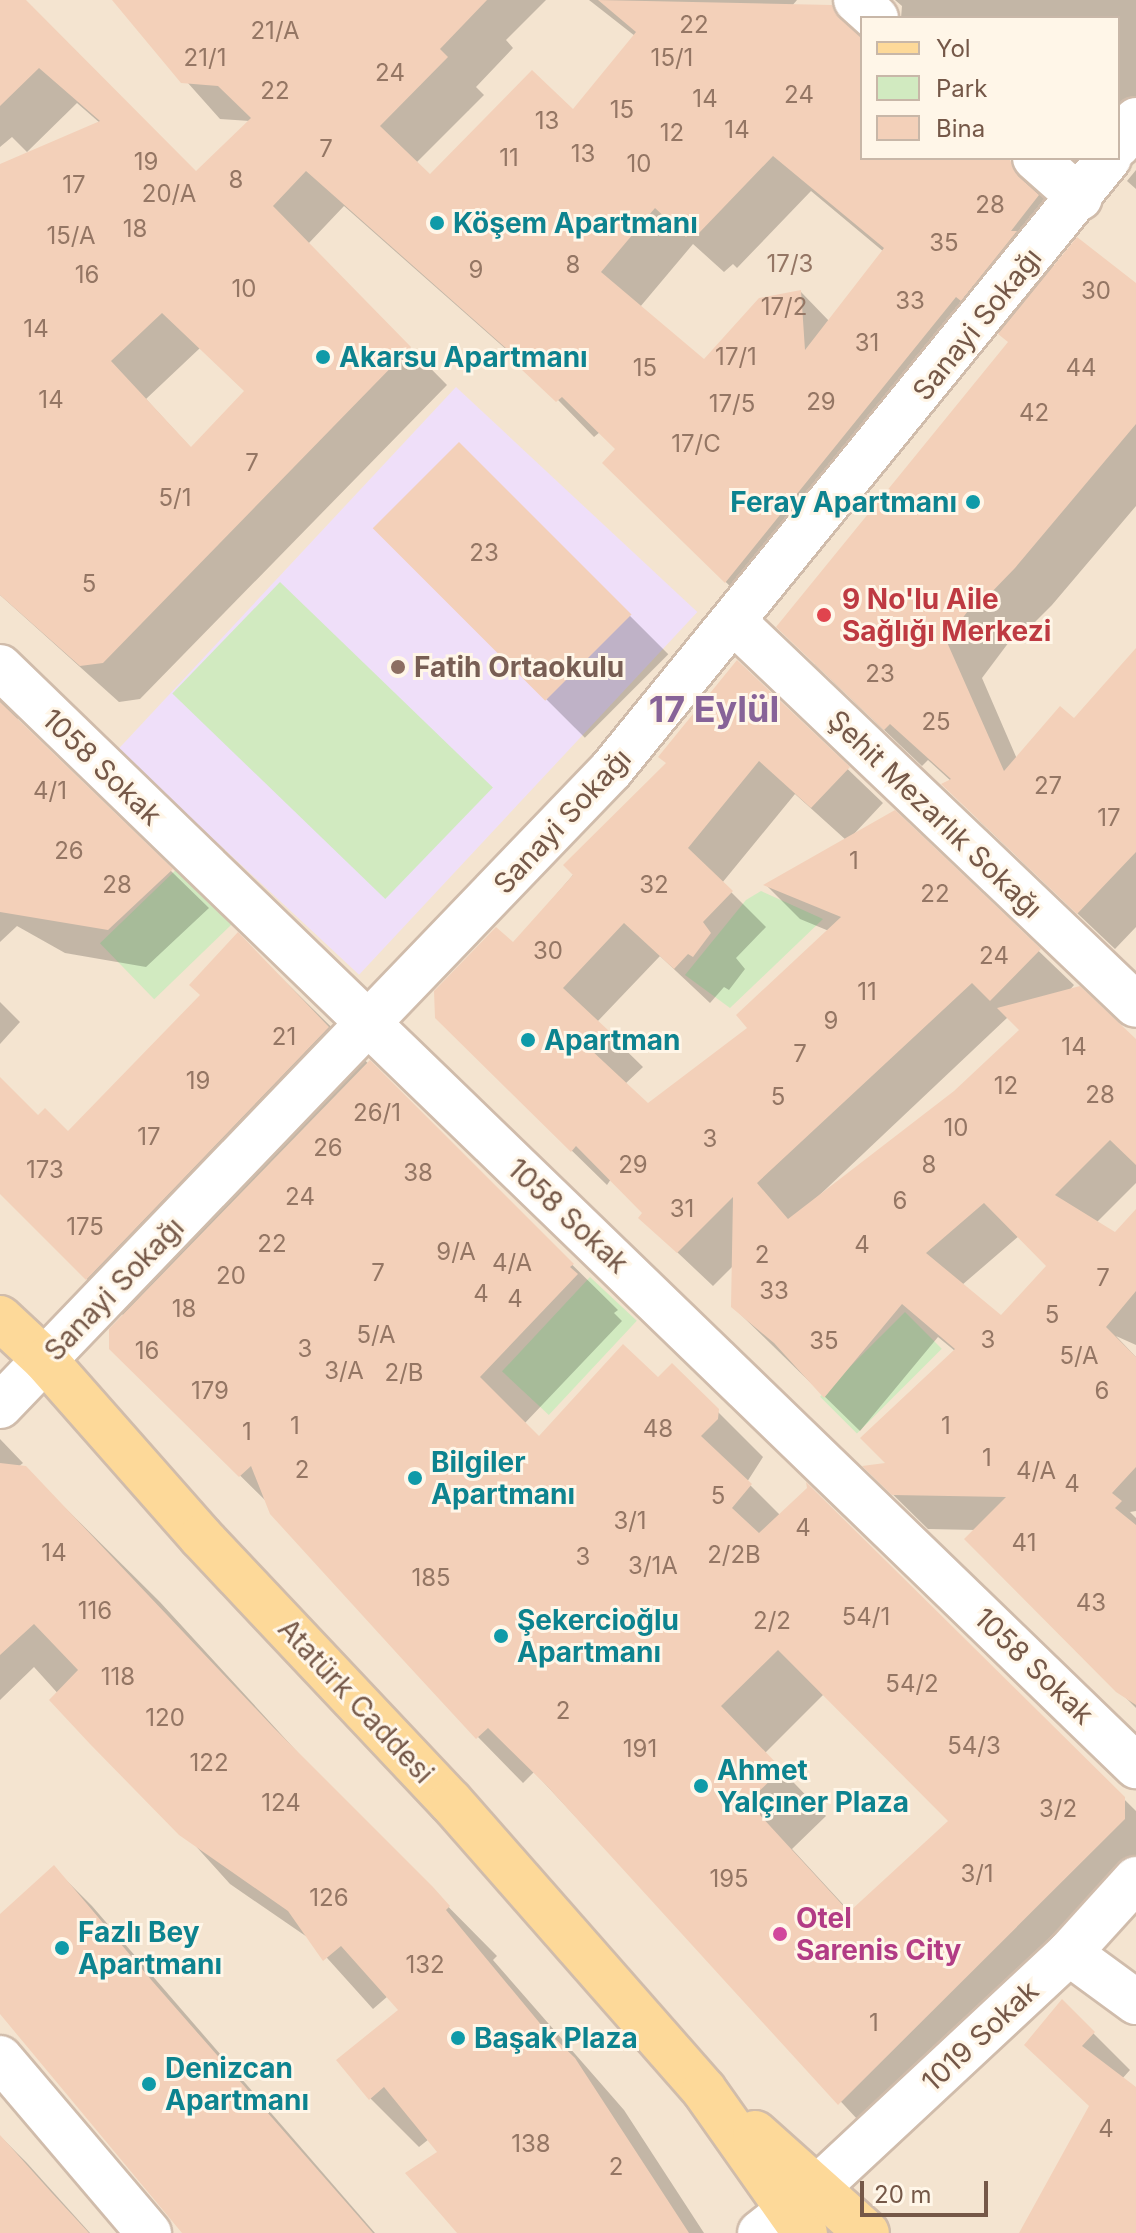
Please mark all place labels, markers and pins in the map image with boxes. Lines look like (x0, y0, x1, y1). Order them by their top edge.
place label: Köşem Apartmanı (453, 206, 698, 240)
marker: Köşem Apartmanı (428, 214, 446, 232)
place label: Akarsu Apartmanı (339, 340, 588, 374)
marker: Akarsu Apartmanı (314, 348, 332, 366)
place label: Feray Apartmanı (730, 485, 957, 519)
marker: Feray Apartmanı (964, 493, 982, 511)
place label: 9 No'lu Aile Sağlığı Merkezi (842, 582, 1051, 648)
marker: 9 No'lu Aile Sağlığı Merkezi (813, 604, 835, 626)
place label: Fatih Ortaokulu (414, 650, 624, 684)
marker: Fatih Ortaokulu (389, 658, 407, 676)
place label: Apartman (544, 1023, 681, 1057)
marker: Apartman (519, 1031, 537, 1049)
place label: Bilgiler Apartmanı (431, 1445, 575, 1511)
marker: Bilgiler Apartmanı (406, 1469, 424, 1487)
place label: Şekercioğlu Apartmanı (517, 1603, 679, 1669)
marker: Şekercioğlu Apartmanı (492, 1627, 510, 1645)
place label: Ahmet Yalçıner Plaza (717, 1753, 909, 1819)
marker: Ahmet Yalçıner Plaza (692, 1777, 710, 1795)
place label: Otel Sarenis City (796, 1901, 961, 1967)
place label: Fazlı Bey Apartmanı (78, 1915, 222, 1981)
marker: Otel Sarenis City (771, 1925, 789, 1943)
marker: Fazlı Bey Apartmanı (53, 1939, 71, 1957)
place label: Başak Plaza (474, 2021, 638, 2055)
marker: Başak Plaza (449, 2029, 467, 2047)
place label: Denizcan Apartmanı (165, 2051, 309, 2117)
marker: Denizcan Apartmanı (140, 2075, 158, 2093)

